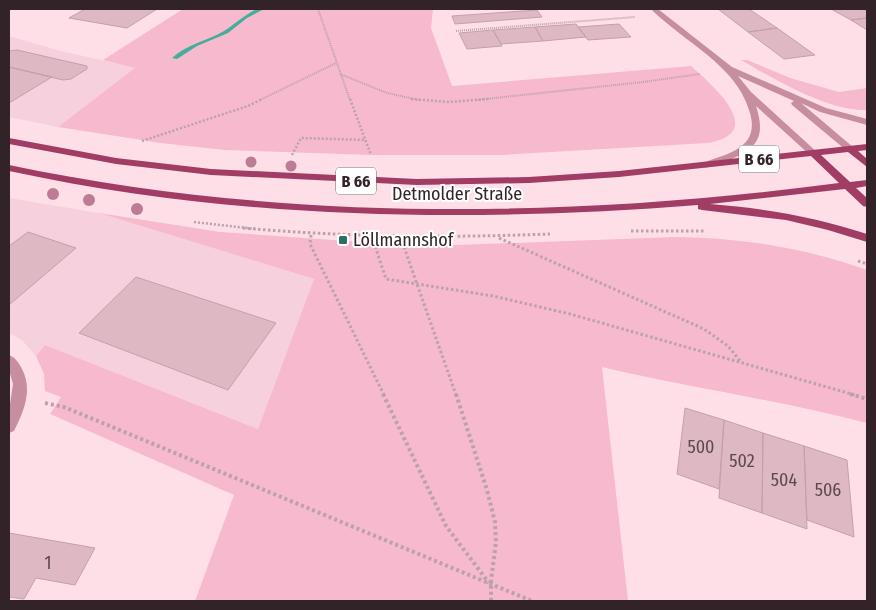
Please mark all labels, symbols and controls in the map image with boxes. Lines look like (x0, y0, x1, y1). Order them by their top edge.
road number: B 66 (739, 146, 779, 172)
road number: B 66 (336, 168, 376, 195)
street label: Detmolder Straße (392, 183, 522, 205)
place label: Löllmannshof (353, 229, 455, 251)
marker: Löllmannshof (337, 234, 349, 246)
house number: 500 (687, 436, 715, 458)
house number: 502 (729, 450, 755, 472)
house number: 504 (771, 469, 797, 491)
house number: 506 (815, 479, 841, 501)
house number: 1 (44, 552, 52, 574)

